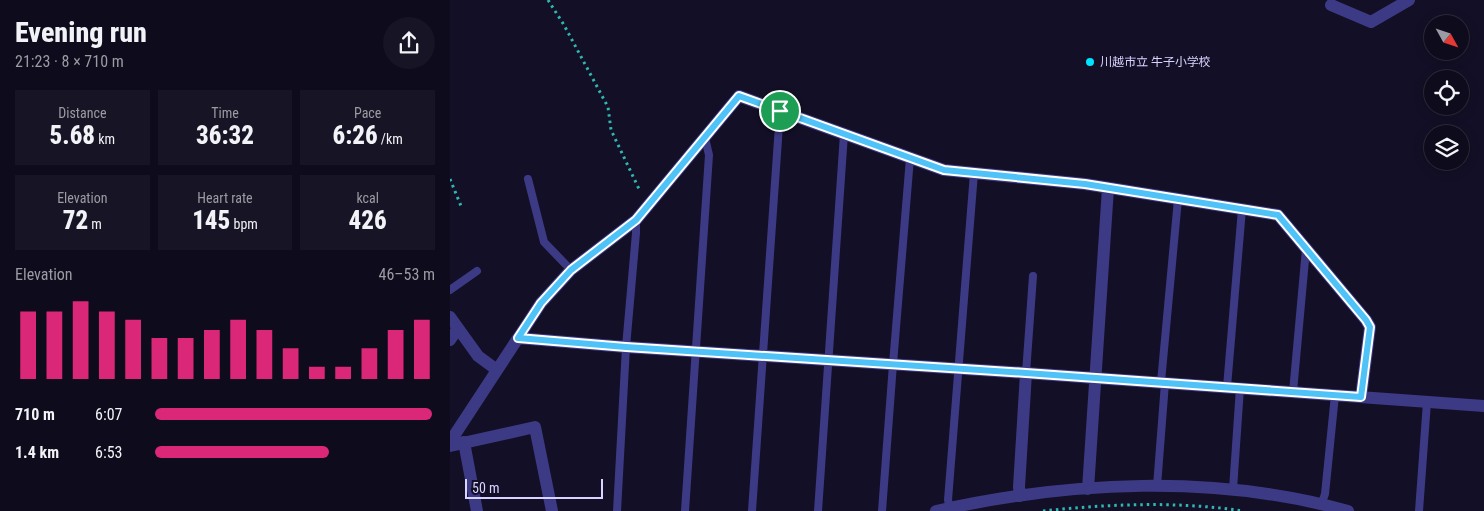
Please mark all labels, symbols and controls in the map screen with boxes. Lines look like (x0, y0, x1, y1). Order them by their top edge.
north arrow (1424, 15, 1469, 60)
map controls (1424, 15, 1469, 170)
text: Evening run (15, 16, 147, 49)
button: share (383, 17, 435, 69)
text: 21:23 · 8 × 710 m (15, 52, 124, 71)
place label: 川越市立 牛子小学校 (1100, 55, 1211, 69)
marker: 川越市立 牛子小学校 (1084, 56, 1096, 68)
button: locate (1424, 70, 1469, 115)
pin (759, 90, 801, 132)
icon: arrive (766, 97, 794, 125)
text: Distance (58, 105, 106, 121)
text: Time (211, 105, 239, 121)
text: Pace (354, 105, 381, 121)
text: 5.68 (50, 121, 95, 150)
text: 36:32 (196, 121, 254, 150)
text: 6:26 (332, 121, 378, 150)
button: layers (1424, 125, 1469, 170)
text: km (95, 131, 115, 147)
text: /km (378, 131, 403, 147)
text: Elevation (57, 190, 108, 206)
text: Heart rate (197, 190, 253, 206)
text: kcal (356, 190, 379, 206)
text: 72 (63, 206, 88, 235)
text: 145 (192, 206, 230, 235)
text: 426 (349, 206, 387, 235)
text: m (88, 216, 102, 232)
text: bpm (230, 216, 258, 232)
text: Elevation (15, 265, 73, 284)
text: 46–53 m (379, 265, 435, 284)
text: 710 m (15, 405, 55, 424)
text: 6:07 (95, 405, 122, 424)
text: 1.4 km (15, 443, 59, 462)
text: 6:53 (95, 443, 122, 462)
scale bar (465, 476, 602, 499)
text: 50 m (472, 480, 500, 496)

